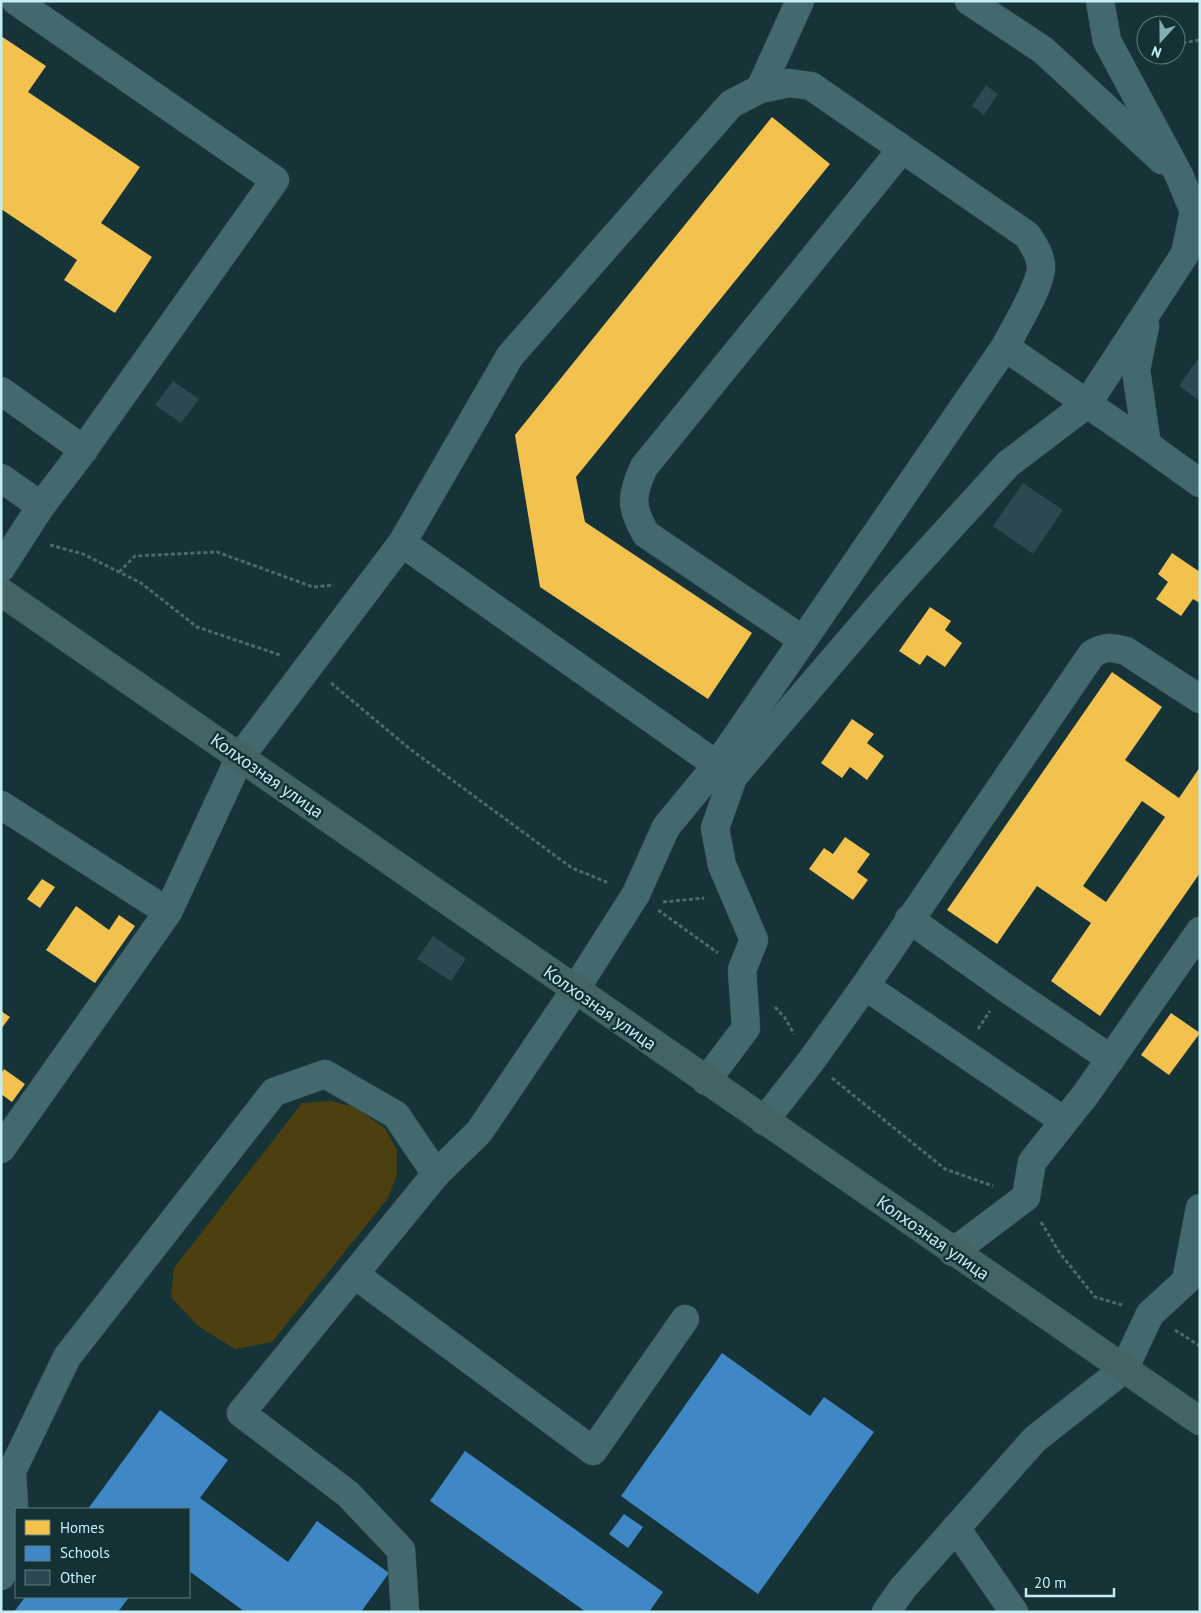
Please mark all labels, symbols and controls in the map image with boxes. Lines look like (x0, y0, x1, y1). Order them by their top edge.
north arrow (1136, 15, 1186, 65)
text: N (1149, 42, 1164, 62)
street label: Колхозная улица (206, 728, 328, 823)
street label: Колхозная улица (539, 960, 661, 1055)
street label: Колхозная улица (872, 1190, 994, 1285)
legend (15, 1508, 190, 1598)
text: Homes (60, 1518, 104, 1537)
text: Schools (60, 1543, 110, 1562)
scale bar (1026, 1566, 1114, 1598)
text: Other (60, 1568, 96, 1587)
text: 20 m (1034, 1573, 1067, 1592)

